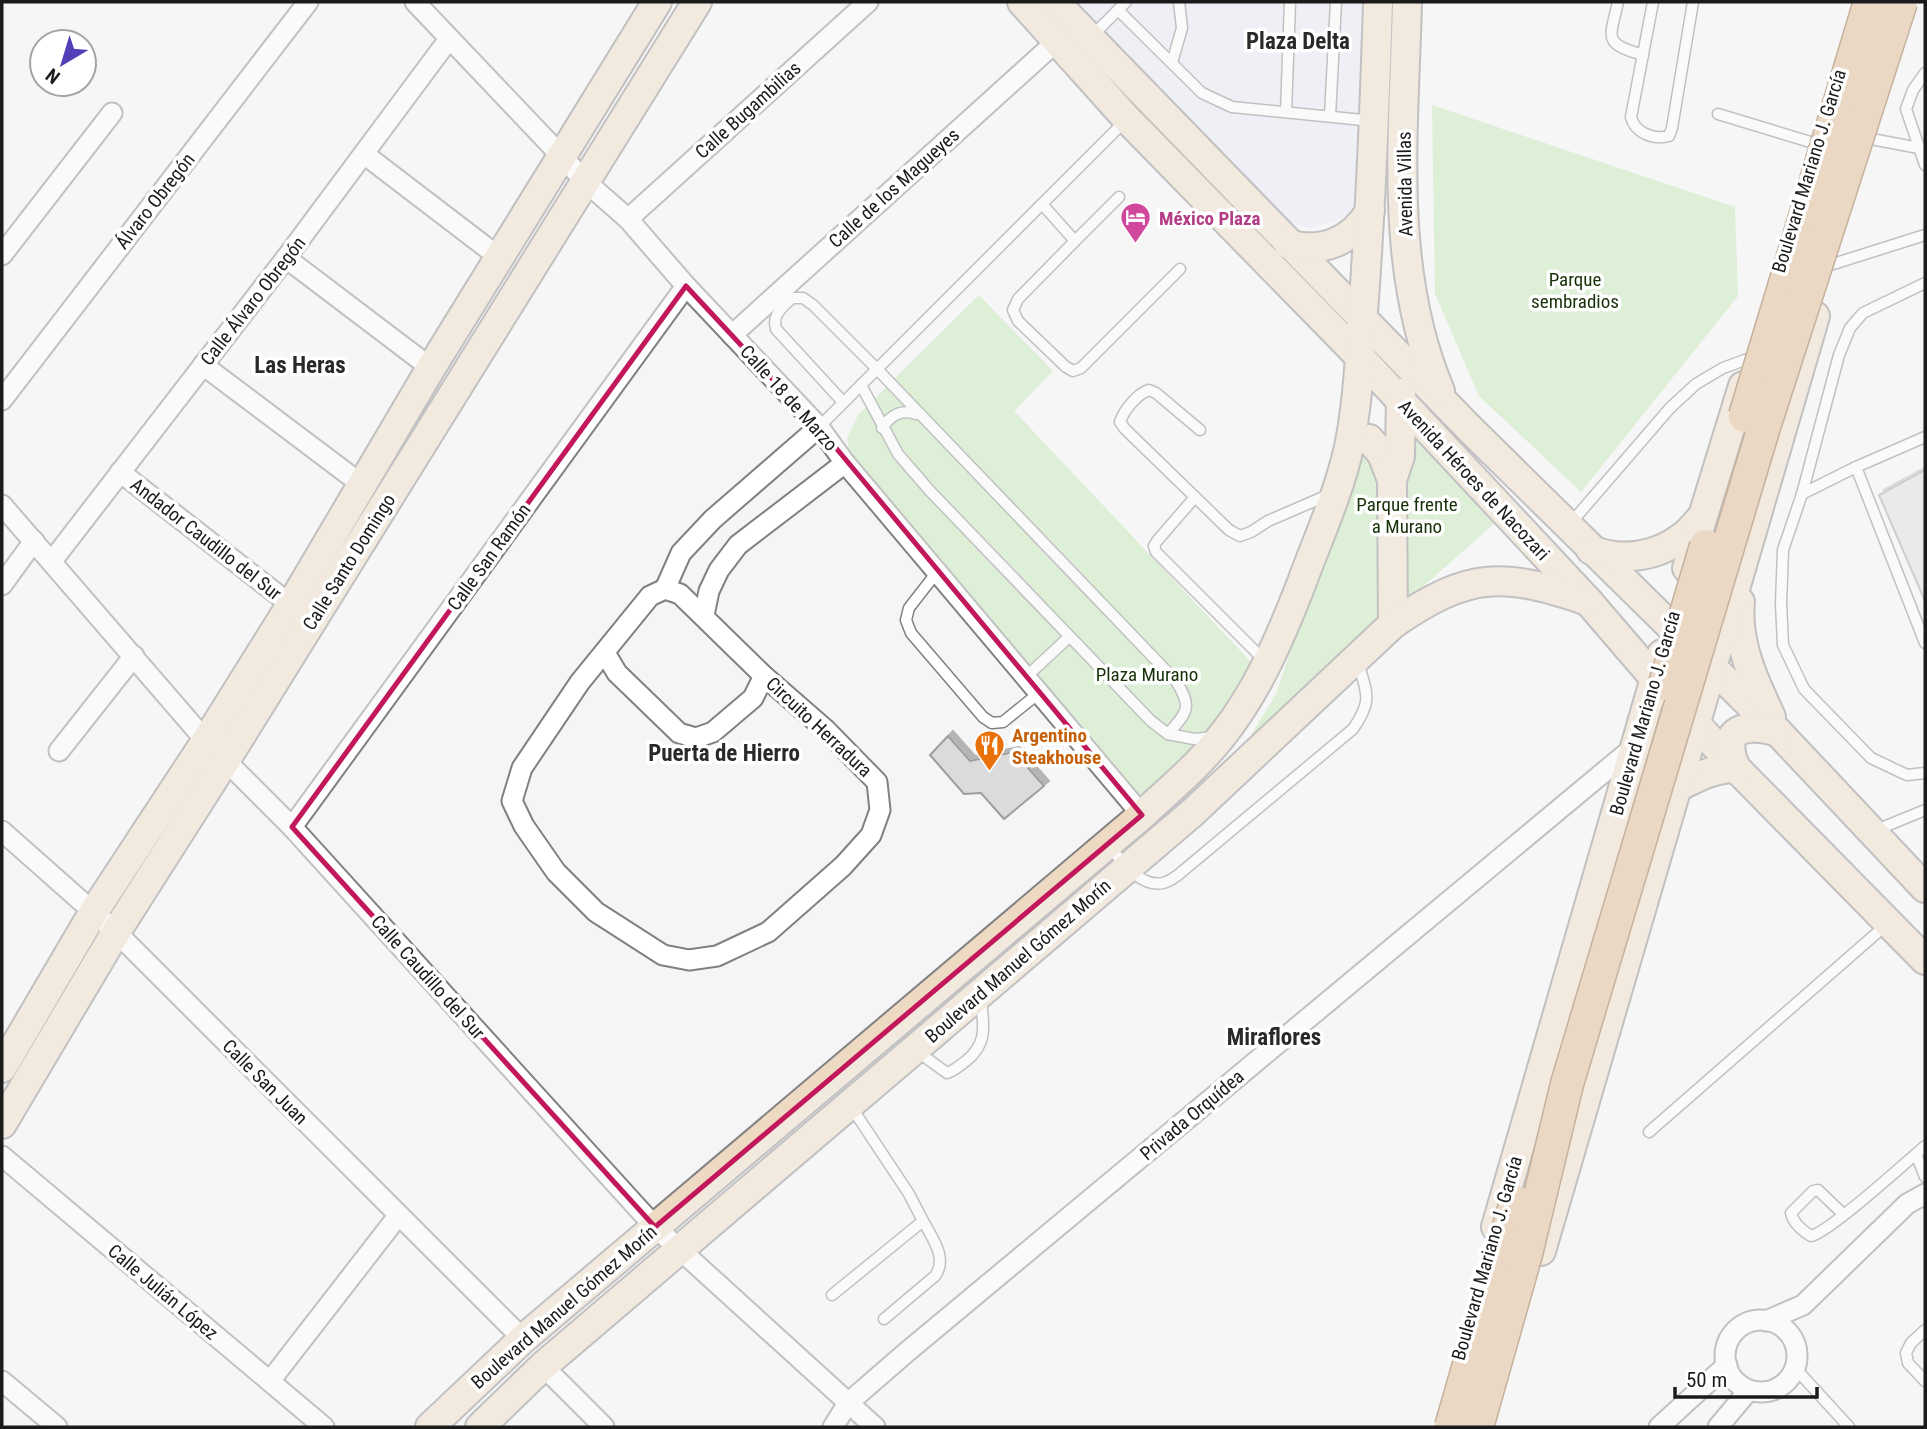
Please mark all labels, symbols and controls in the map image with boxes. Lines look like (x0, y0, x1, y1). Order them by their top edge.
north arrow (28, 28, 98, 98)
district label: Plaza Delta (1246, 28, 1350, 55)
street label: Calle Bugambilias (690, 56, 806, 164)
text: N (41, 63, 65, 89)
street label: Boulevard Mariano J. García (1767, 67, 1851, 275)
street label: Calle de los Magueyes (824, 123, 964, 253)
street label: Avenida Villas (1393, 131, 1417, 237)
street label: Álvaro Obregón (110, 148, 200, 254)
hotel icon: México Plaza (1119, 201, 1153, 245)
place label: México Plaza (1159, 207, 1261, 230)
street label: Calle Álvaro Obregón (196, 232, 310, 370)
park label: Parque sembradios (1531, 268, 1619, 313)
street label: Calle 18 de Marzo (735, 340, 843, 456)
district label: Las Heras (254, 352, 346, 379)
street label: Avenida Héroes de Nacozari (1394, 395, 1554, 565)
street label: Andador Caudillo del Sur (126, 473, 286, 605)
street label: Calle Santo Domingo (298, 490, 400, 634)
park label: Parque frente a Murano (1356, 493, 1458, 538)
street label: Calle San Ramón (442, 499, 536, 615)
street label: Boulevard Mariano J. García (1605, 608, 1685, 818)
park label: Plaza Murano (1096, 663, 1198, 686)
street label: Circuito Herradura (761, 672, 877, 782)
place label: Argentino Steakhouse (1012, 724, 1101, 769)
restaurant icon: Argentino Steakhouse (972, 729, 1006, 773)
district label: Puerta de Hierro (648, 740, 800, 767)
street label: Boulevard Manuel Gómez Morín (921, 874, 1115, 1048)
street label: Calle Caudillo del Sur (366, 910, 490, 1044)
district label: Miraflores (1227, 1024, 1321, 1051)
street label: Calle San Juan (218, 1035, 312, 1129)
street label: Privada Orquídea (1135, 1065, 1249, 1165)
street label: Boulevard Mariano J. García (1447, 1153, 1527, 1363)
street label: Boulevard Manuel Gómez Morín (467, 1220, 661, 1394)
street label: Calle Julián López (103, 1239, 223, 1345)
scale bar (1675, 1356, 1817, 1400)
text: 50 m (1686, 1368, 1727, 1392)

